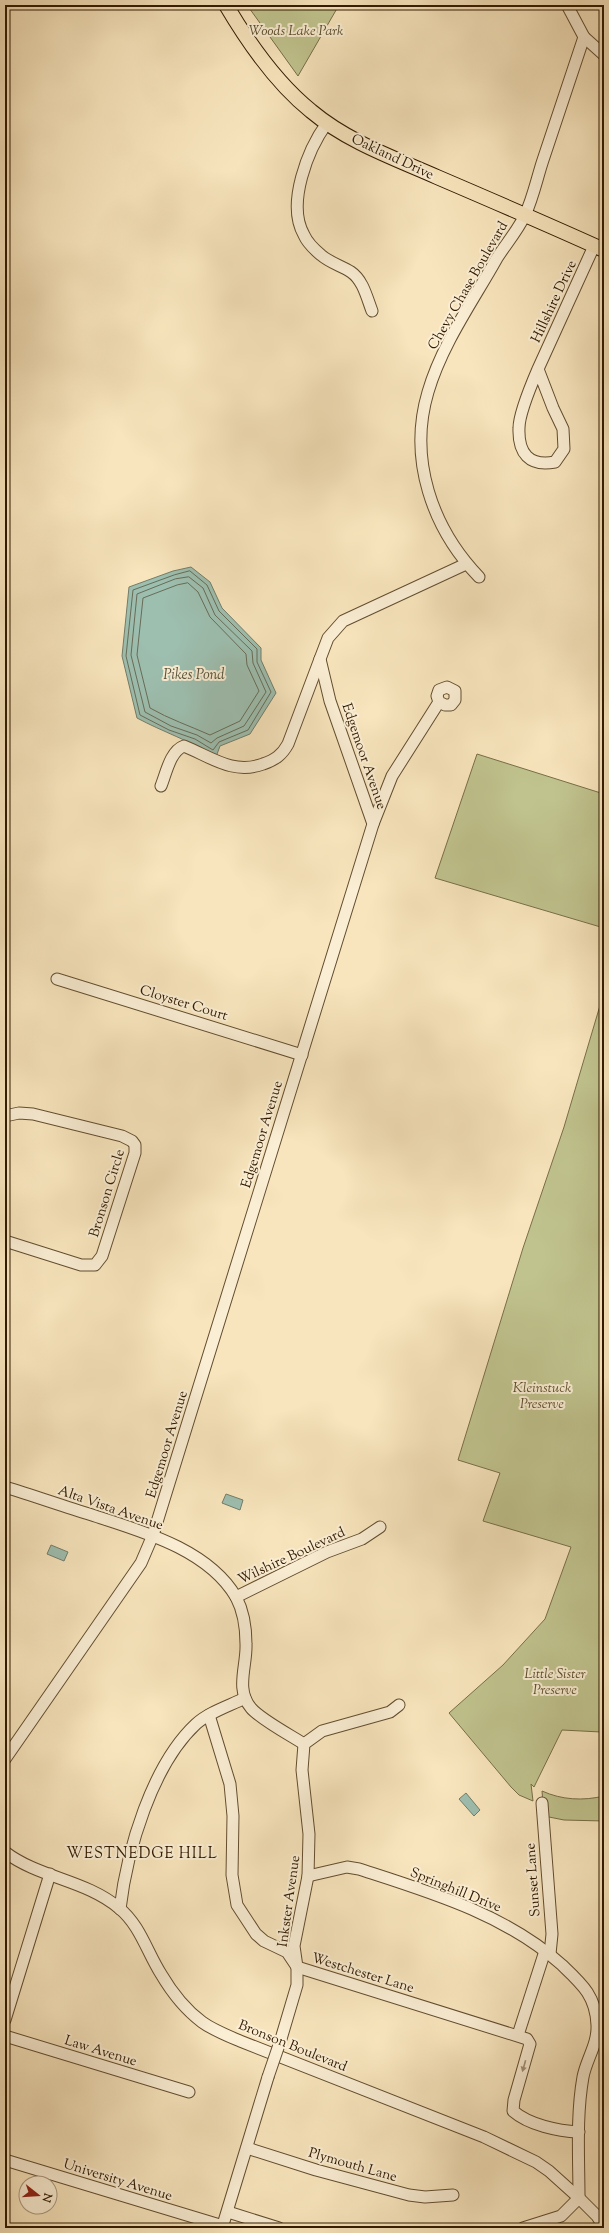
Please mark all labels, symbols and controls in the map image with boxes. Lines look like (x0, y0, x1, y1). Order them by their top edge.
park label: Woods Lake Park (249, 22, 344, 42)
street label: Oakland Drive (348, 130, 437, 186)
street label: Chevy Chase Boulevard (424, 218, 514, 354)
street label: Hillshire Drive (527, 257, 583, 346)
water label: Pikes Pond (163, 665, 225, 686)
street label: Edgemoor Avenue (336, 701, 391, 813)
street label: Cloyster Court (137, 981, 230, 1027)
street label: Edgemoor Avenue (237, 1078, 289, 1191)
street label: Bronson Circle (85, 1147, 131, 1240)
park label: Kleinstuck Preserve (513, 1379, 572, 1415)
street label: Edgemoor Avenue (142, 1388, 194, 1501)
street label: Alta Vista Avenue (55, 1481, 166, 1536)
street label: Wilshire Boulevard (235, 1523, 349, 1590)
park label: Little Sister Preserve (524, 1665, 586, 1701)
street label: Sunset Lane (521, 1842, 547, 1917)
district label: WESTNEDGE HILL (66, 1844, 218, 1865)
street label: Inkster Avenue (274, 1854, 306, 1948)
street label: Springhill Drive (407, 1863, 504, 1918)
street label: Westchester Lane (309, 1949, 416, 1999)
street label: Bronson Boulevard (235, 2016, 350, 2078)
street label: Law Avenue (62, 2031, 139, 2072)
one-way arrow (521, 2060, 527, 2072)
street label: Plymouth Lane (306, 2144, 399, 2188)
street label: University Avenue (60, 2155, 174, 2207)
north arrow (18, 2175, 58, 2215)
text: N (38, 2190, 56, 2204)

